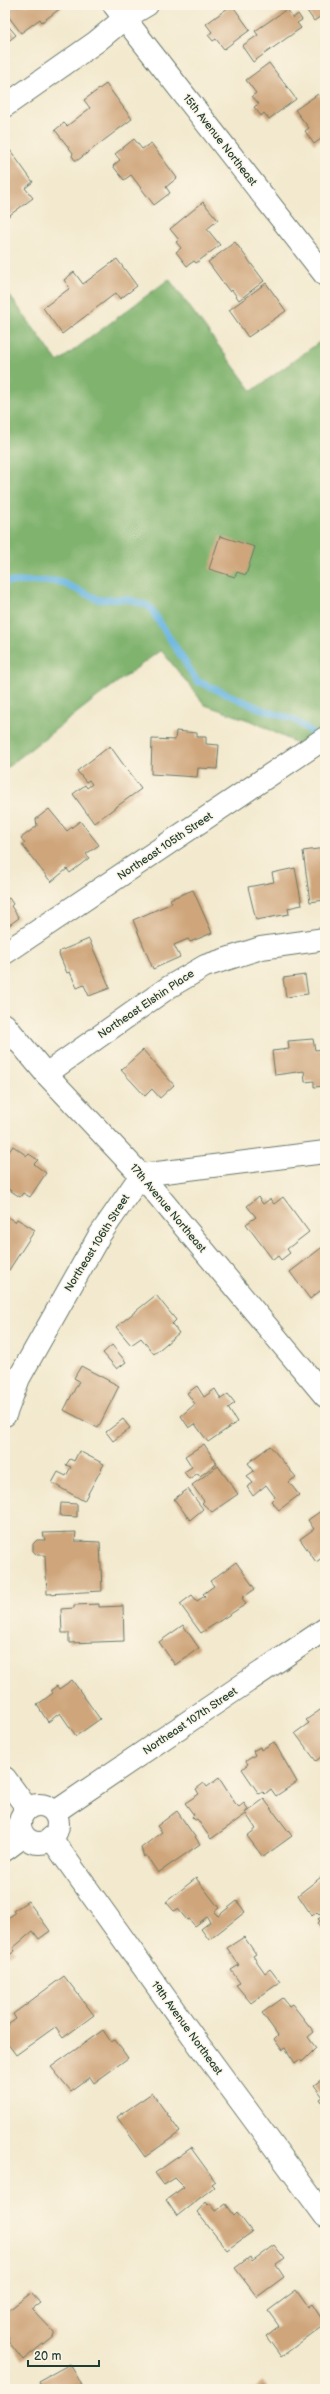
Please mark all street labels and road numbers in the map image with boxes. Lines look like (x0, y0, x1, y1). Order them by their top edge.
street label: 15th Avenue Northeast (180, 92, 260, 189)
street label: Northeast 105th Street (115, 809, 216, 883)
street label: Northeast Elshin Place (95, 967, 197, 1041)
street label: 17th Avenue Northeast (127, 1161, 209, 1255)
street label: Northeast 106th Street (62, 1191, 133, 1294)
street label: Northeast 107th Street (140, 1684, 240, 1757)
street label: 19th Avenue Northeast (149, 1979, 226, 2078)

